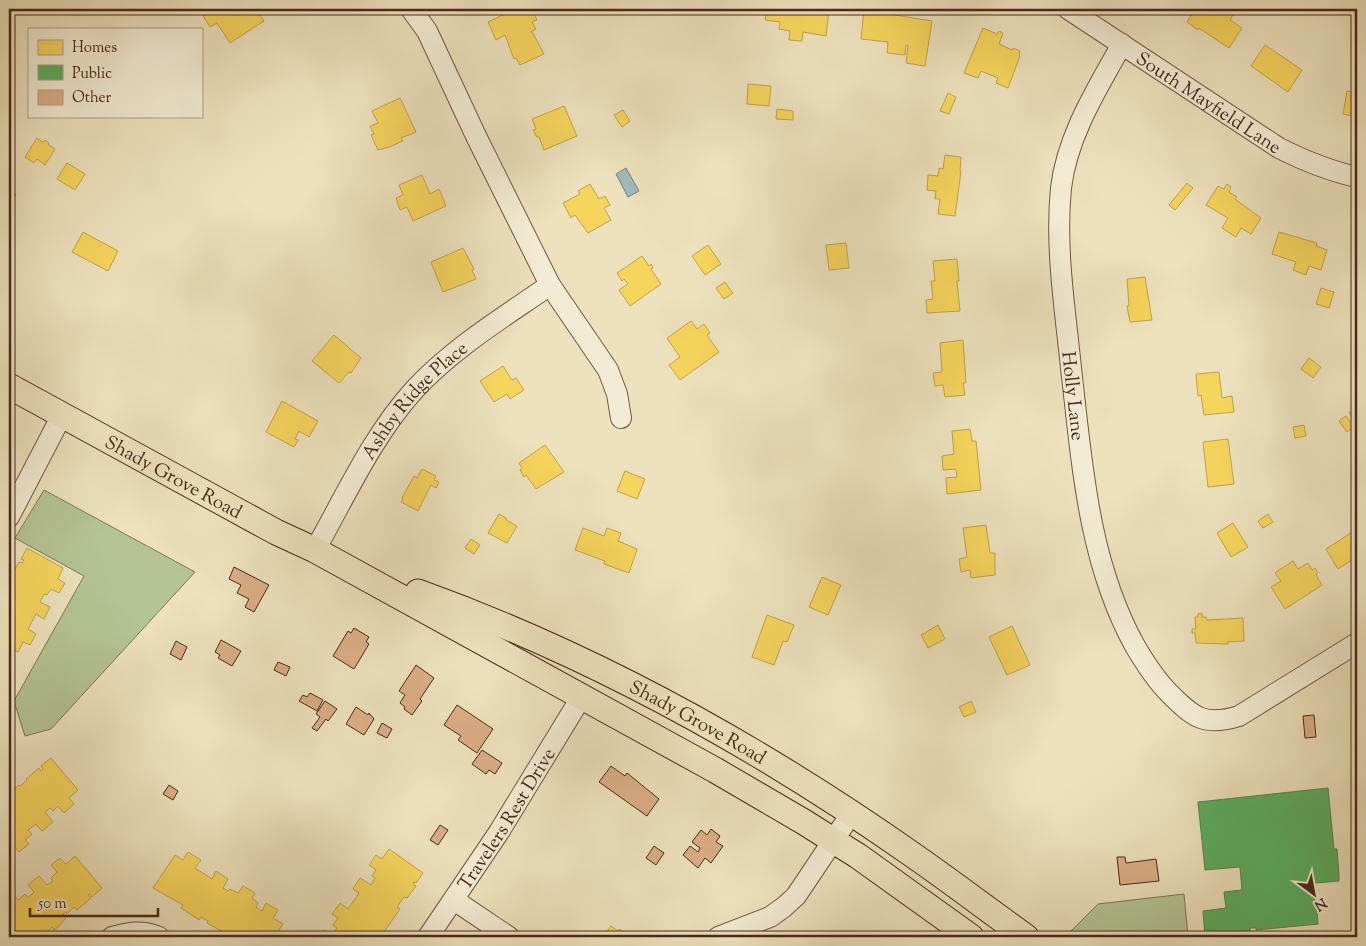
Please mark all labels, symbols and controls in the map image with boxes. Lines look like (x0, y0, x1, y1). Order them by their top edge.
legend (28, 28, 202, 118)
text: Homes (72, 38, 117, 59)
street label: South Mayfield Lane (1130, 46, 1286, 162)
text: Public (72, 64, 112, 85)
text: Other (72, 88, 112, 109)
street label: Ashby Ridge Place (356, 336, 474, 466)
street label: Holly Lane (1053, 350, 1090, 442)
street label: Shady Grove Road (99, 430, 246, 527)
street label: Shady Grove Road (624, 675, 771, 772)
street label: Travelers Rest Drive (453, 743, 563, 896)
north arrow (1288, 868, 1338, 918)
scale bar (30, 886, 158, 918)
text: N (1310, 892, 1330, 915)
text: 50 m (37, 894, 67, 915)

